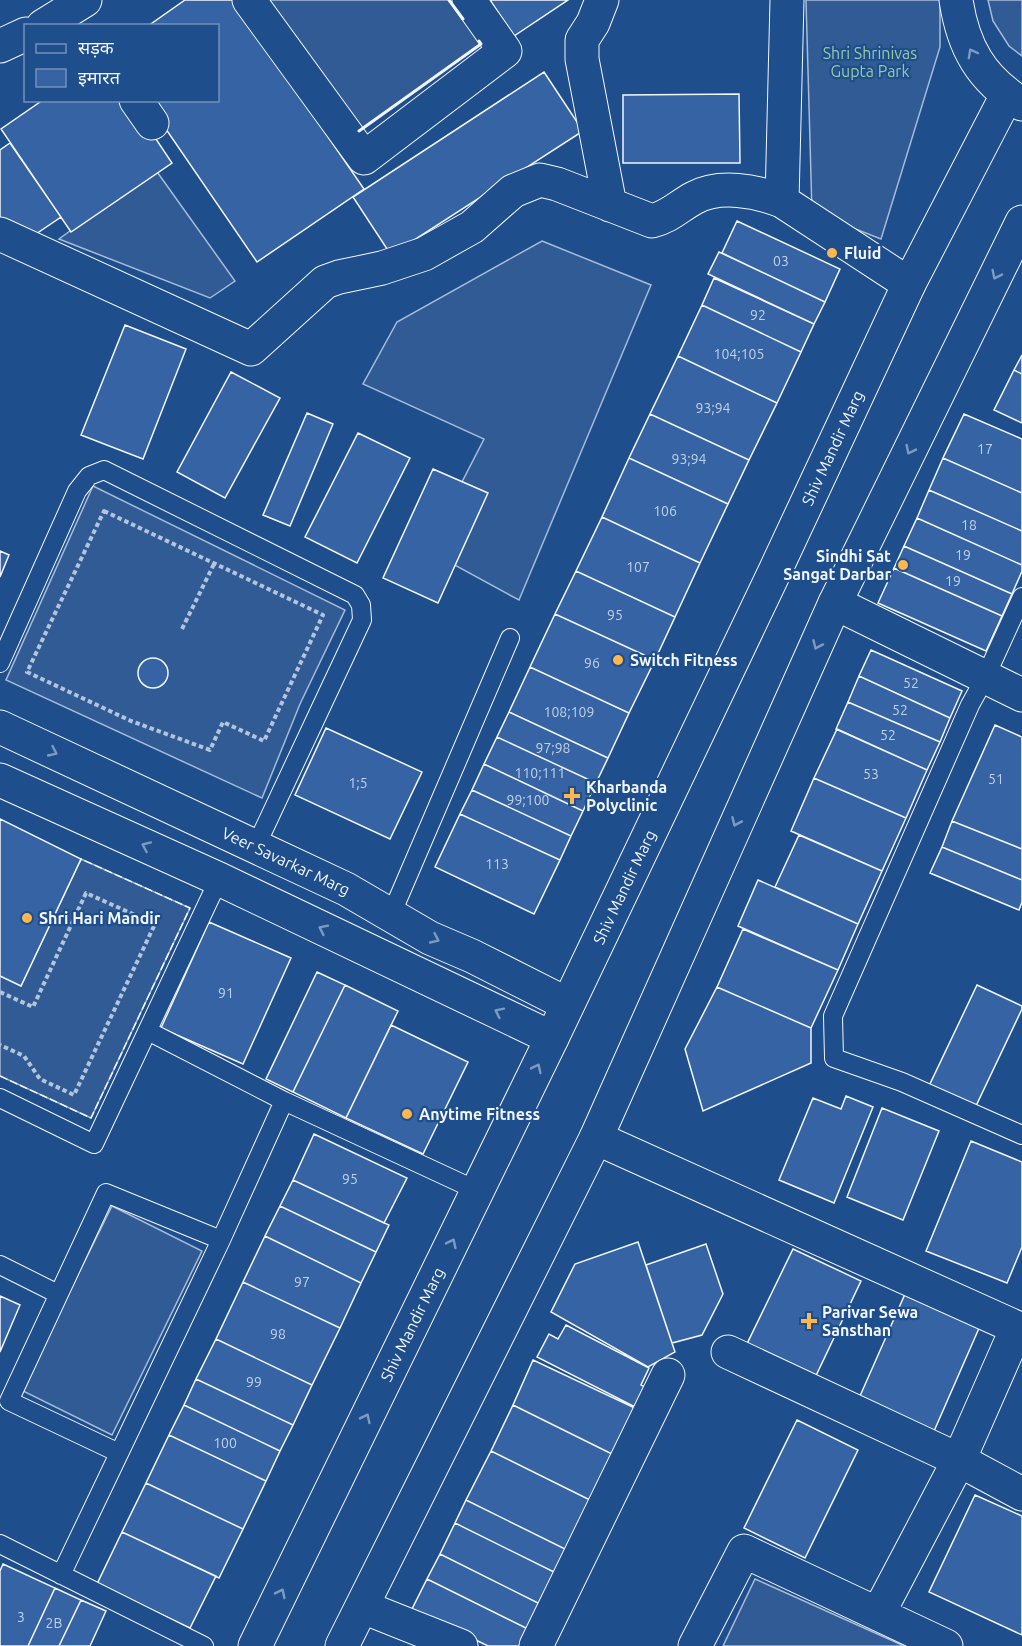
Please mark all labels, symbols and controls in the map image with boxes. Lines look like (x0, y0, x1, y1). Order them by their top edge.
legend (24, 24, 219, 102)
text: सड़क (78, 37, 115, 58)
park label: Shri Shrinivas Gupta Park (823, 44, 917, 80)
one-way arrow (968, 49, 979, 59)
text: इमारत (78, 67, 121, 87)
place label: Fluid (844, 244, 881, 262)
marker: Fluid (825, 246, 839, 260)
house number: 03 (773, 253, 789, 269)
one-way arrow (992, 268, 1004, 279)
house number: 92 (750, 307, 766, 323)
house number: 104;105 (714, 346, 764, 362)
street label: Shiv Mandir Marg (798, 388, 867, 508)
house number: 93;94 (695, 400, 731, 416)
house number: 17 (977, 441, 993, 457)
one-way arrow (906, 444, 918, 455)
house number: 93;94 (671, 451, 707, 467)
house number: 106 (653, 503, 677, 519)
house number: 18 (961, 517, 977, 533)
place label: Sindhi Sat Sangat Darbar (783, 547, 891, 583)
house number: 19 (955, 547, 971, 563)
marker: Sindhi Sat Sangat Darbar (896, 558, 910, 572)
house number: 107 (626, 559, 650, 575)
house number: 19 (945, 573, 961, 589)
house number: 95 (607, 607, 623, 623)
one-way arrow (812, 638, 824, 649)
place label: Switch Fitness (630, 651, 738, 669)
marker: Switch Fitness (611, 653, 625, 667)
house number: 96 (584, 655, 600, 671)
house number: 52 (903, 675, 919, 691)
house number: 52 (892, 702, 908, 718)
house number: 108;109 (544, 704, 594, 720)
house number: 52 (880, 727, 896, 743)
house number: 97;98 (535, 740, 571, 756)
one-way arrow (46, 744, 57, 756)
house number: 110;111 (515, 765, 565, 781)
house number: 53 (863, 766, 879, 782)
house number: 51 (988, 771, 1004, 787)
house number: 1;5 (348, 775, 368, 791)
place label: Kharbanda Polyclinic (586, 778, 667, 814)
marker: Kharbanda Polyclinic (563, 787, 581, 805)
house number: 99;100 (507, 792, 550, 808)
one-way arrow (732, 816, 744, 827)
street label: Veer Savarkar Marg (219, 823, 353, 899)
street label: Shiv Mandir Marg (589, 827, 659, 947)
one-way arrow (142, 842, 153, 854)
house number: 113 (485, 856, 509, 872)
place label: Shri Hari Mandir (39, 909, 161, 927)
marker: Shri Hari Mandir (20, 911, 34, 925)
one-way arrow (318, 924, 329, 936)
one-way arrow (429, 932, 440, 944)
house number: 91 (218, 985, 234, 1001)
one-way arrow (495, 1008, 506, 1019)
one-way arrow (530, 1063, 542, 1074)
place label: Anytime Fitness (419, 1105, 540, 1123)
marker: Anytime Fitness (400, 1107, 414, 1121)
house number: 95 (342, 1171, 358, 1187)
one-way arrow (445, 1239, 456, 1250)
street label: Shiv Mandir Marg (377, 1264, 448, 1384)
house number: 97 (294, 1274, 310, 1290)
place label: Parivar Sewa Sansthan (822, 1303, 918, 1339)
marker: Parivar Sewa Sansthan (800, 1312, 818, 1330)
house number: 98 (270, 1326, 286, 1342)
house number: 99 (246, 1374, 262, 1390)
one-way arrow (359, 1414, 371, 1425)
house number: 100 (213, 1435, 237, 1451)
one-way arrow (273, 1589, 285, 1600)
house number: 3 (17, 1609, 25, 1625)
house number: 2B (46, 1615, 62, 1631)

